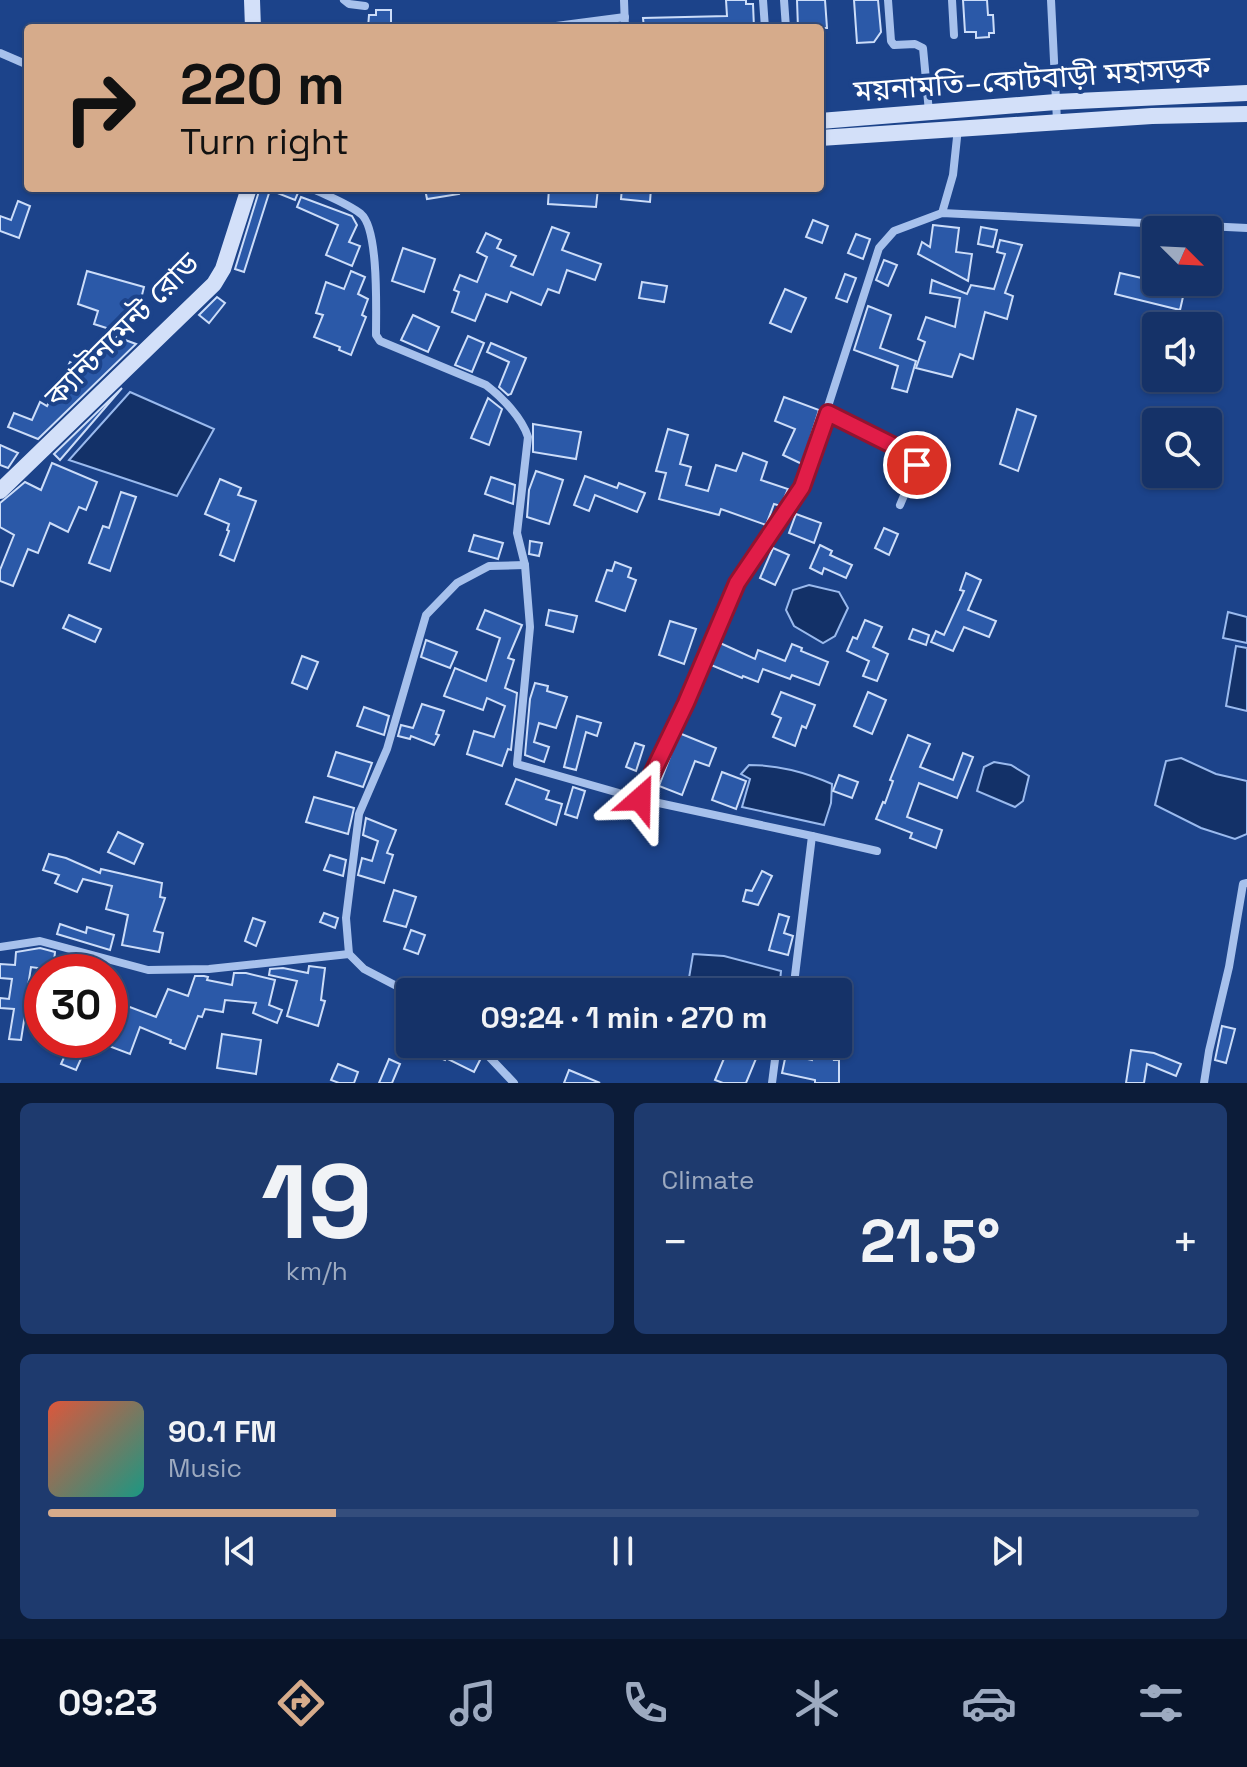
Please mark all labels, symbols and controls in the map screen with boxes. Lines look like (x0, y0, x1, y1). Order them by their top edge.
street label: ময়নামতি–কোটবাড়ী মহাসড়ক (851, 47, 1213, 111)
text: 220 m (180, 49, 345, 120)
icon: right (48, 56, 152, 160)
text: Turn right (180, 119, 349, 165)
north arrow (1142, 216, 1222, 296)
map controls (1142, 216, 1222, 488)
street label: ক্যান্টনমেন্ট রোড (35, 244, 208, 416)
button: sound (1142, 312, 1222, 392)
button: search (1142, 408, 1222, 488)
pin (883, 431, 951, 499)
icon: arrive (895, 443, 939, 487)
position arrow (598, 757, 682, 841)
speed limit sign: 30 (24, 954, 128, 1058)
text: 09:24 · 1 min · 270 m (481, 998, 767, 1037)
text: 19 (261, 1136, 372, 1268)
text: Climate (662, 1163, 754, 1197)
text: 21.5° (860, 1203, 1000, 1280)
text: − (662, 1214, 689, 1270)
text: + (1172, 1214, 1199, 1270)
text: km/h (286, 1254, 348, 1288)
text: 90.1 FM (168, 1412, 277, 1451)
text: Music (168, 1451, 242, 1485)
icon: previous (218, 1529, 262, 1573)
icon: pause (601, 1529, 645, 1573)
icon: next (985, 1529, 1029, 1573)
icon: directions (273, 1675, 329, 1731)
icon: music (445, 1675, 501, 1731)
icon: phone (617, 1675, 673, 1731)
icon: climate (789, 1675, 845, 1731)
icon: car (961, 1675, 1017, 1731)
icon: filters (1133, 1675, 1189, 1731)
text: 09:23 (58, 1680, 158, 1726)

